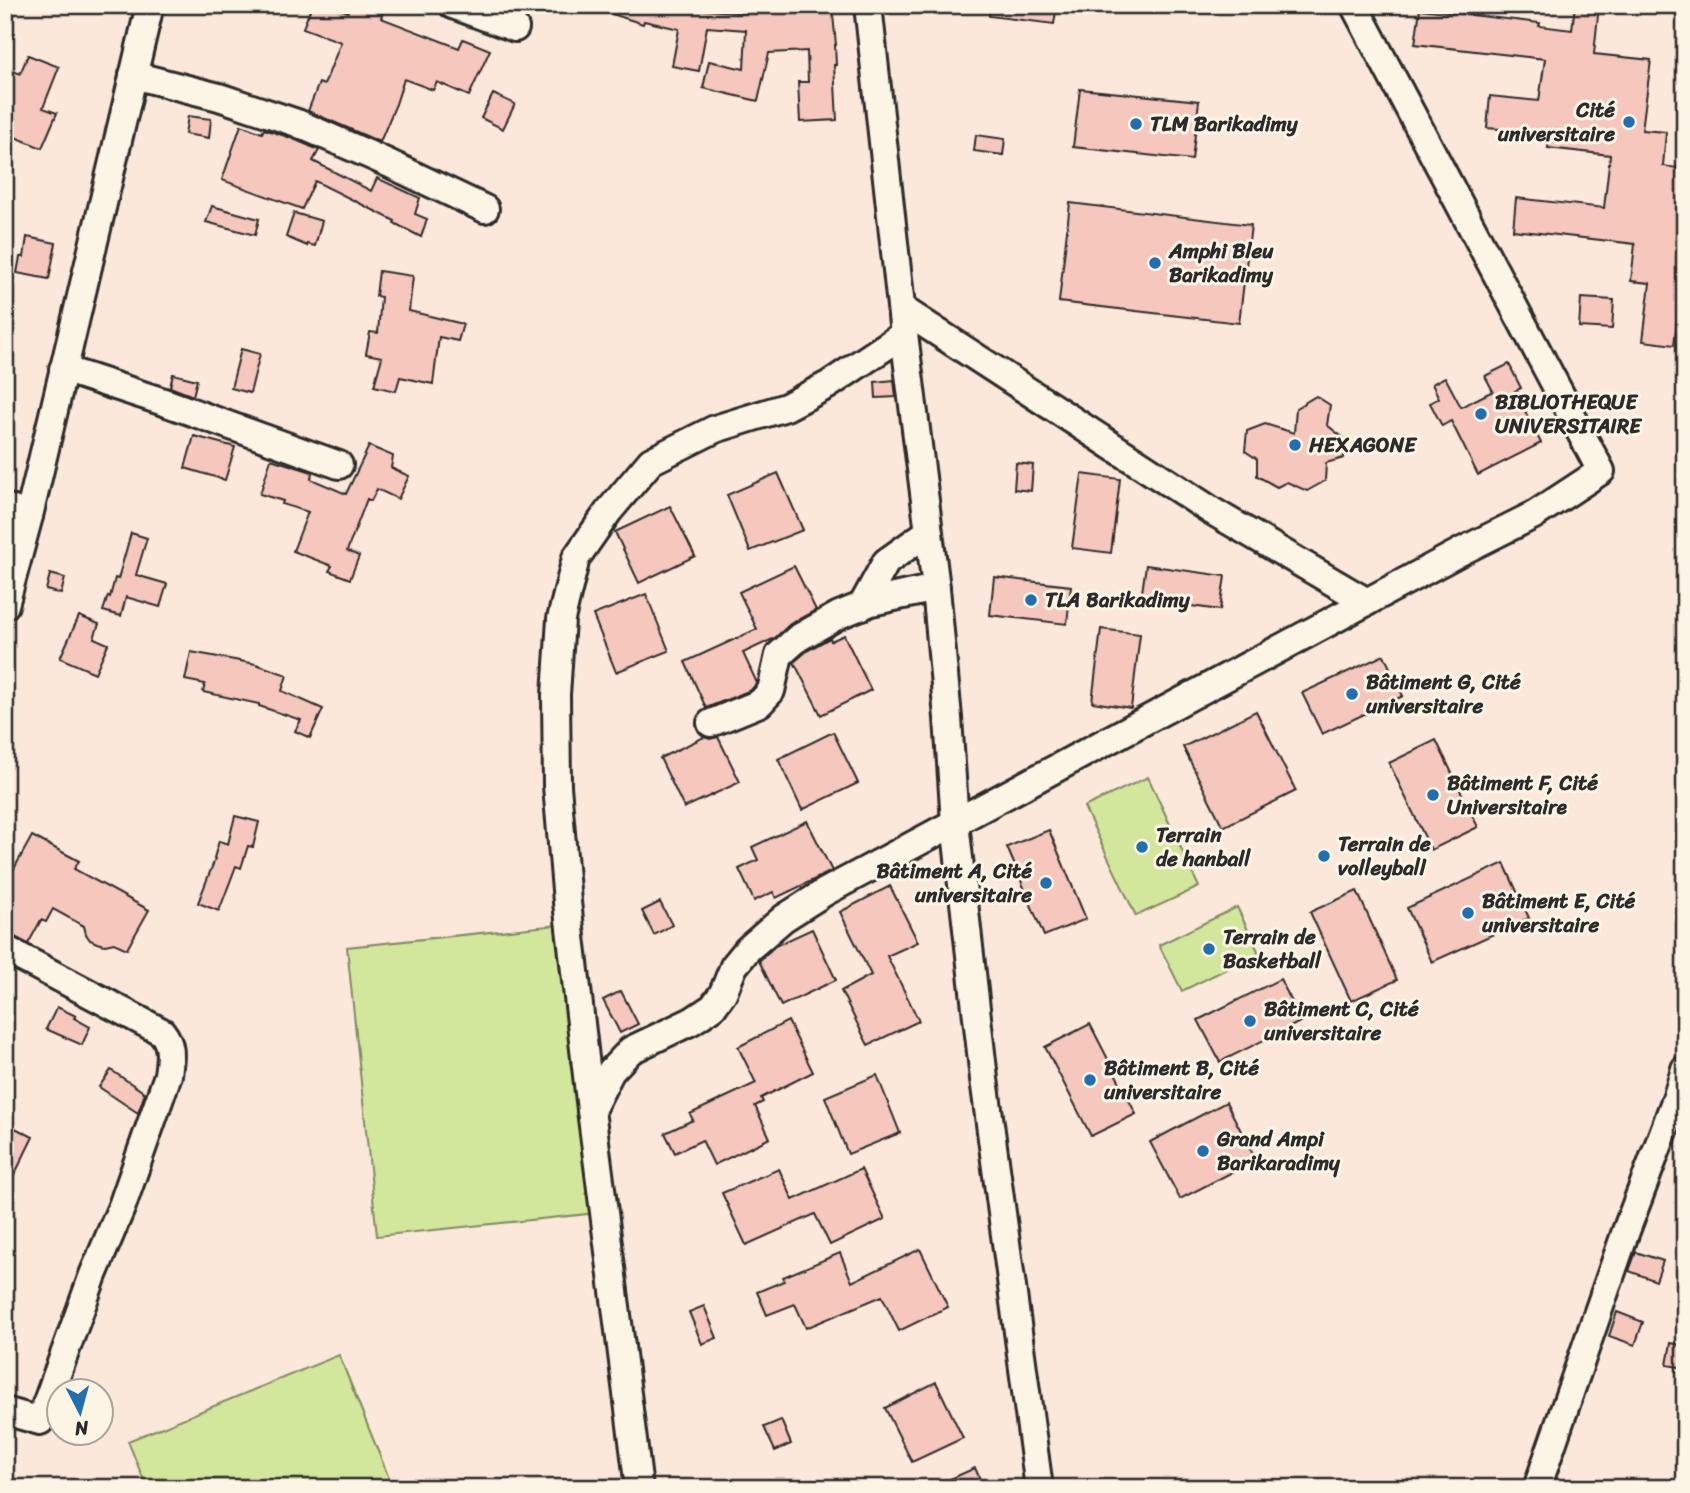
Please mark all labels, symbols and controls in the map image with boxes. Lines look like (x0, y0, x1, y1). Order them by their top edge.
place label: Cité universitaire (1498, 91, 1615, 153)
place label: TLM Barikadimy (1150, 105, 1299, 143)
marker: Cité universitaire (1621, 114, 1637, 130)
marker: TLM Barikadimy (1128, 116, 1144, 132)
place label: Amphi Bleu Barikadimy (1168, 232, 1274, 294)
marker: Amphi Bleu Barikadimy (1147, 255, 1163, 271)
place label: BIBLIOTHEQUE UNIVERSITAIRE (1495, 383, 1643, 445)
marker: BIBLIOTHEQUE UNIVERSITAIRE (1473, 406, 1489, 422)
place label: HEXAGONE (1308, 426, 1418, 464)
marker: HEXAGONE (1287, 437, 1303, 453)
place label: TLA Barikadimy (1045, 581, 1191, 619)
marker: TLA Barikadimy (1023, 592, 1039, 608)
place label: Bâtiment G, Cité universitaire (1366, 663, 1521, 725)
marker: Bâtiment G, Cité universitaire (1344, 686, 1360, 702)
place label: Bâtiment F, Cité Universitaire (1447, 764, 1598, 826)
marker: Bâtiment F, Cité Universitaire (1425, 787, 1441, 803)
place label: Terrain de hanball (1156, 816, 1251, 878)
place label: Terrain de volleyball (1338, 825, 1431, 887)
marker: Terrain de hanball (1134, 839, 1150, 855)
marker: Terrain de volleyball (1316, 848, 1332, 864)
place label: Bâtiment A, Cité universitaire (877, 852, 1032, 914)
marker: Bâtiment A, Cité universitaire (1038, 875, 1054, 891)
place label: Bâtiment E, Cité universitaire (1482, 882, 1636, 944)
marker: Bâtiment E, Cité universitaire (1460, 905, 1476, 921)
place label: Terrain de Basketball (1223, 918, 1322, 980)
marker: Terrain de Basketball (1201, 941, 1217, 957)
place label: Bâtiment C, Cité universitaire (1264, 990, 1419, 1052)
marker: Bâtiment C, Cité universitaire (1242, 1013, 1258, 1029)
place label: Bâtiment B, Cité universitaire (1104, 1049, 1259, 1111)
marker: Bâtiment B, Cité universitaire (1082, 1072, 1098, 1088)
place label: Grand Ampi Barikaradimy (1216, 1120, 1341, 1182)
marker: Grand Ampi Barikaradimy (1195, 1143, 1211, 1159)
north arrow (46, 1378, 116, 1448)
text: N (73, 1411, 91, 1446)

